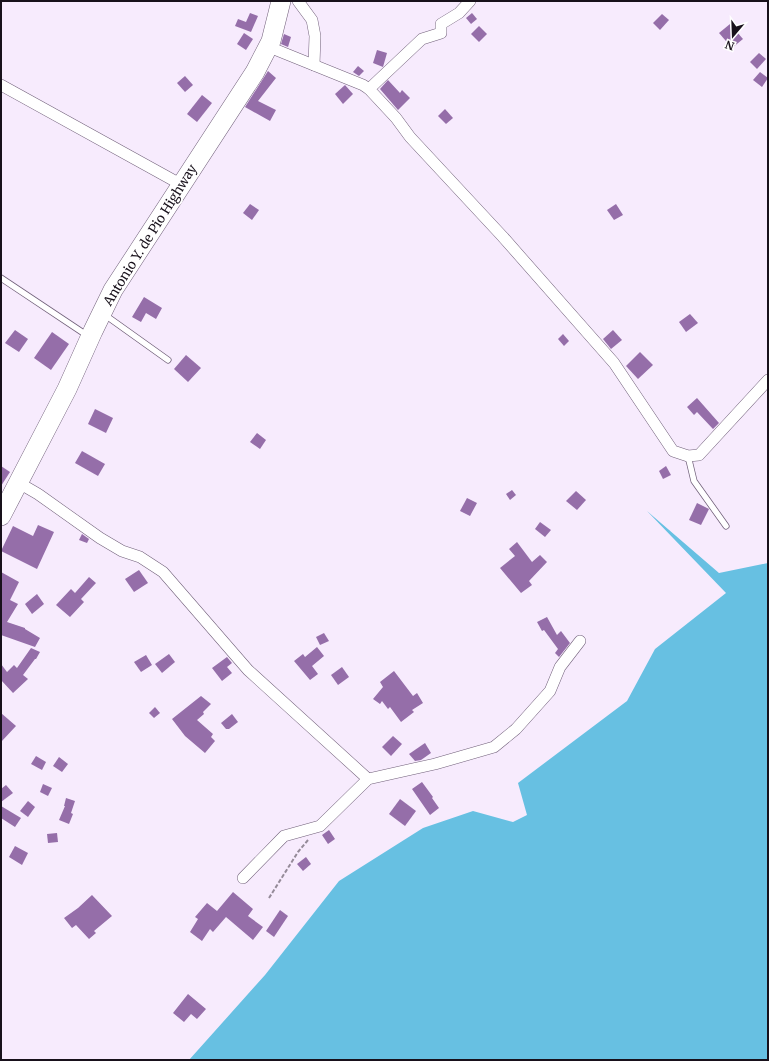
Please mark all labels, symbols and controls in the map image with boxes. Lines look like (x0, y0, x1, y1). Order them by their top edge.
north arrow (713, 16, 753, 56)
text: N (723, 37, 736, 53)
street label: Antonio Y. de Pio Highway (99, 161, 201, 310)

